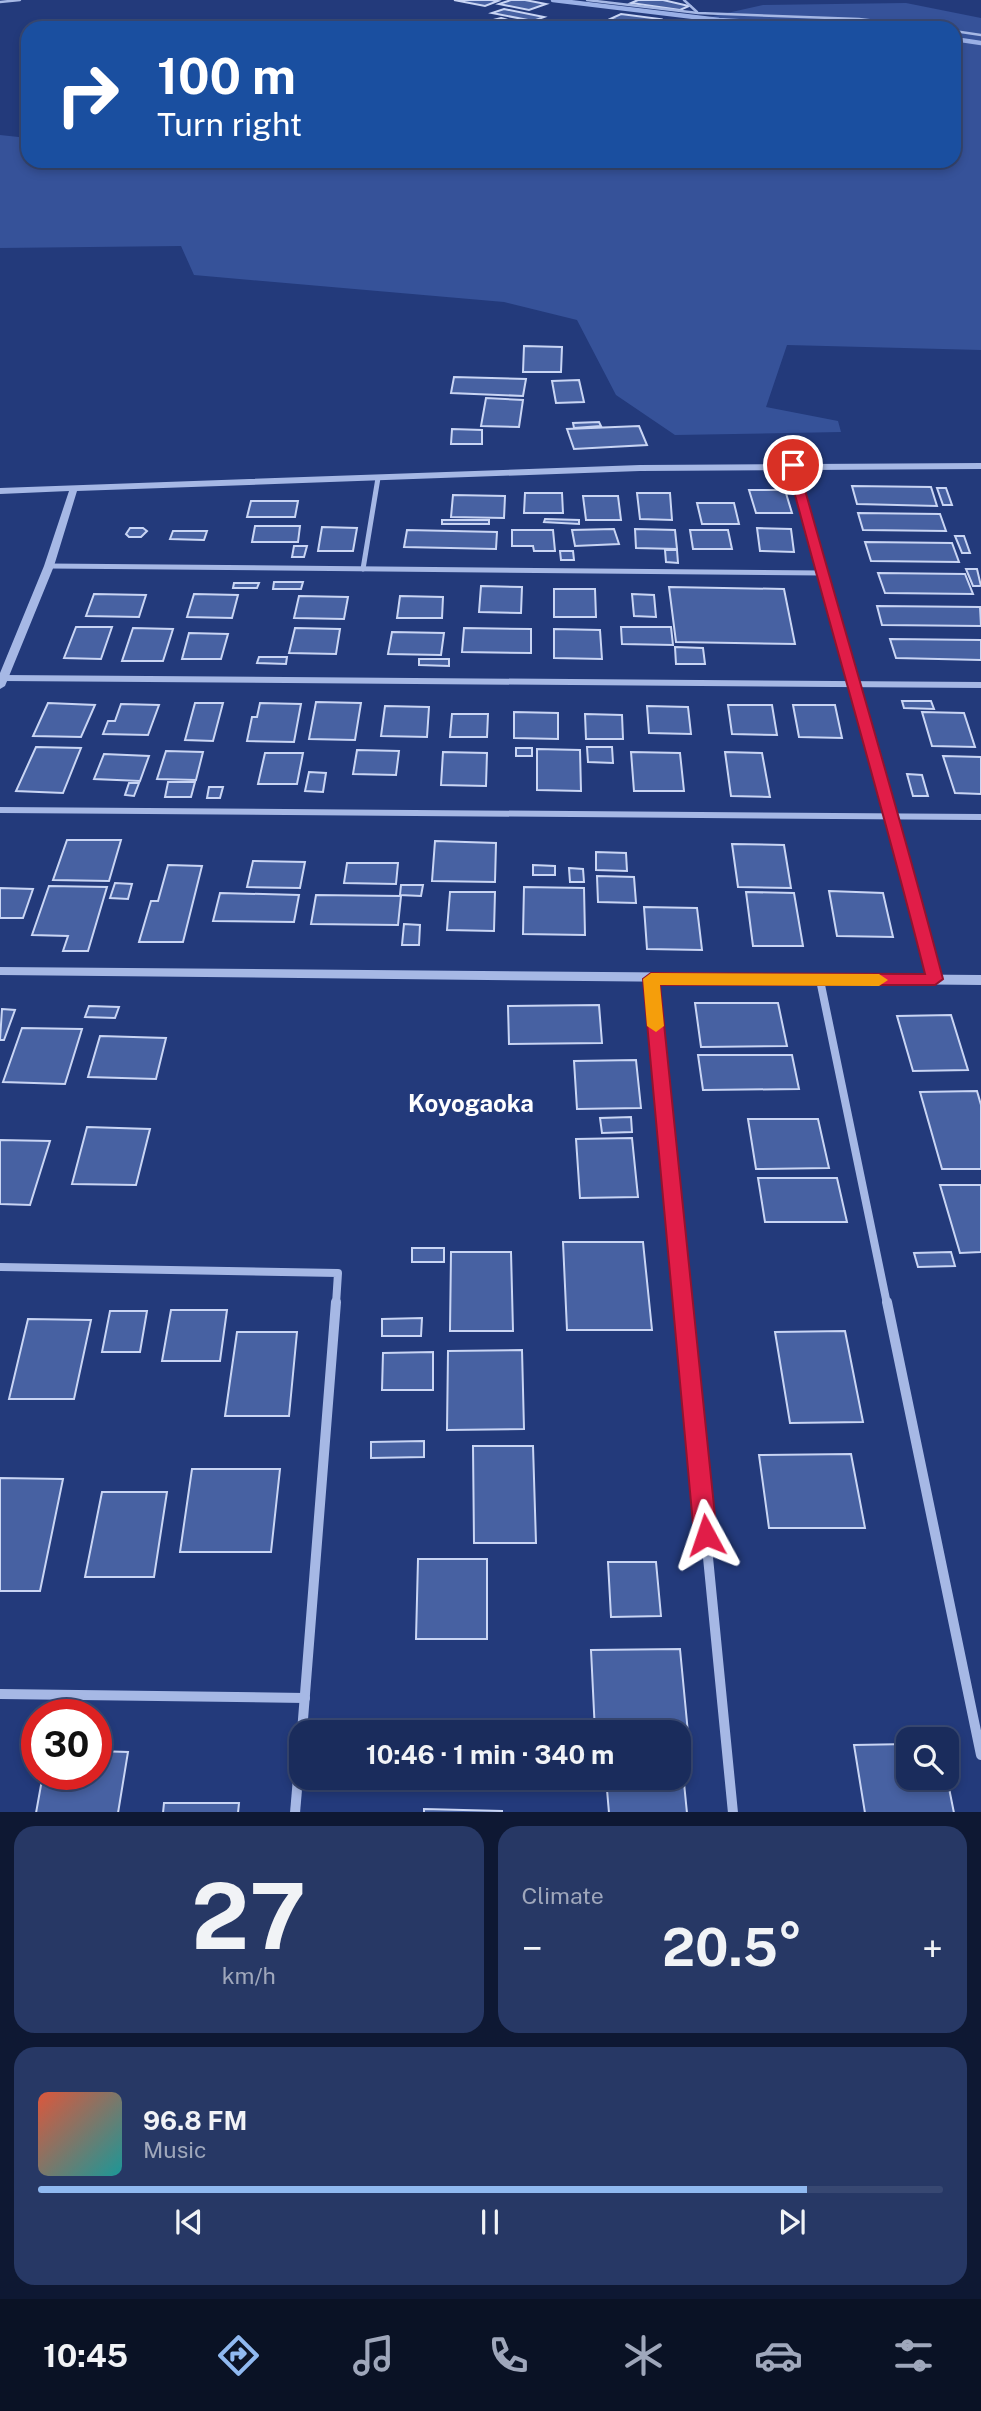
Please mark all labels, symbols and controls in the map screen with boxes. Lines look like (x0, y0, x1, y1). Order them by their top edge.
text: 100 m (157, 47, 296, 105)
icon: right (42, 49, 133, 140)
text: Turn right (157, 106, 302, 143)
pin (763, 435, 823, 495)
icon: arrive (774, 446, 812, 484)
district label: Koyogaoka (408, 1089, 534, 1117)
position arrow (669, 1498, 743, 1572)
speed limit sign: 30 (21, 1699, 112, 1790)
map controls (896, 1727, 959, 1790)
button: search (896, 1727, 959, 1790)
text: 10:46 · 1 min · 340 m (366, 1739, 614, 1770)
text: 27 (191, 1863, 306, 1969)
text: Climate (522, 1882, 604, 1909)
text: 20.5° (662, 1917, 802, 1978)
text: − (522, 1926, 543, 1971)
text: + (922, 1926, 943, 1971)
text: km/h (222, 1962, 276, 1989)
text: 96.8 FM (143, 2105, 247, 2136)
text: Music (143, 2136, 207, 2163)
icon: previous (170, 2203, 208, 2241)
icon: pause (471, 2203, 509, 2241)
icon: next (773, 2203, 811, 2241)
icon: directions (214, 2331, 263, 2380)
icon: music (349, 2331, 398, 2380)
icon: phone (484, 2331, 533, 2380)
icon: climate (619, 2331, 668, 2380)
icon: car (754, 2331, 803, 2380)
icon: filters (889, 2331, 938, 2380)
text: 10:45 (43, 2337, 128, 2374)

